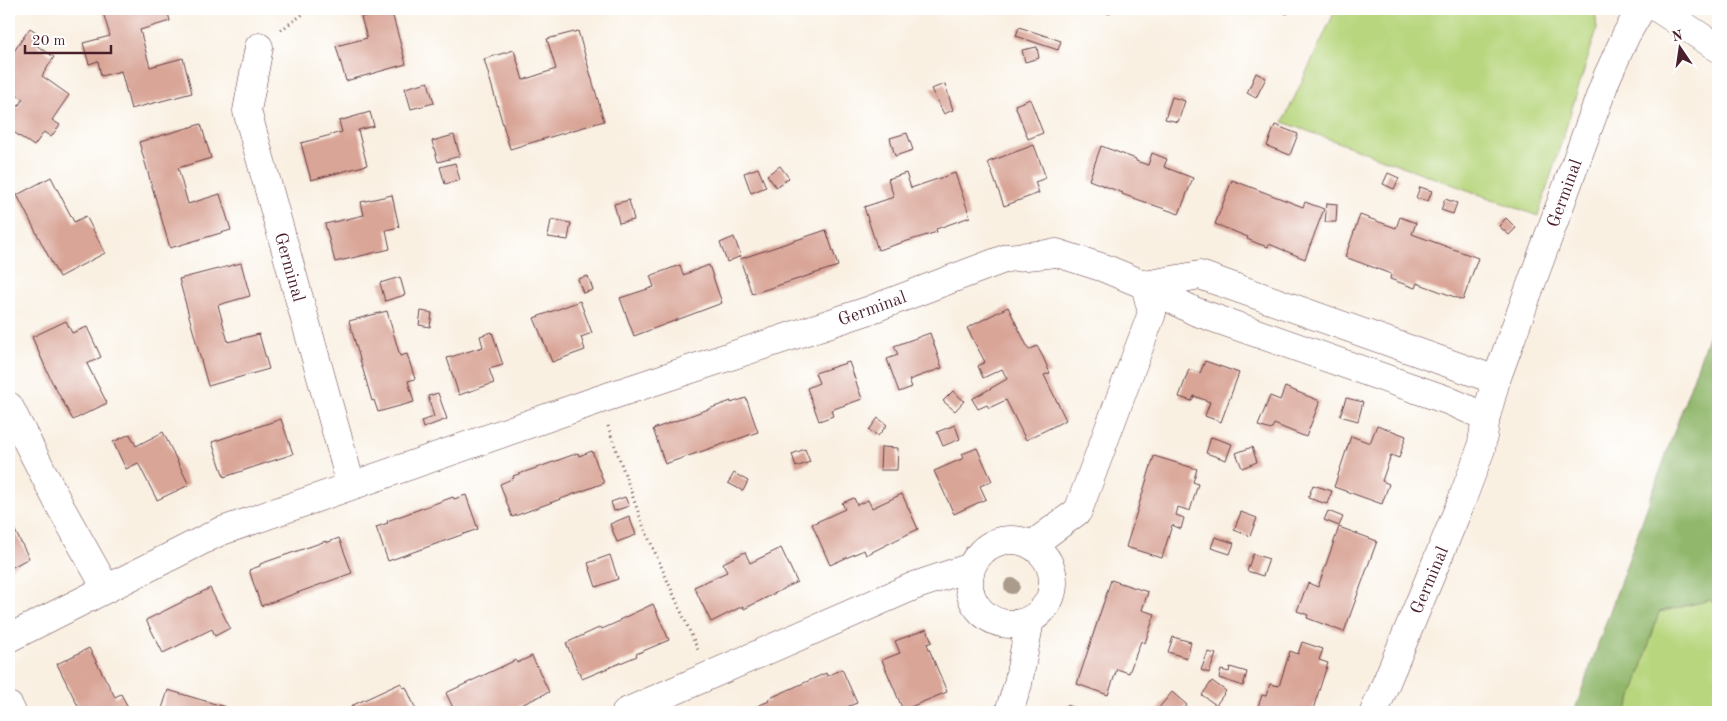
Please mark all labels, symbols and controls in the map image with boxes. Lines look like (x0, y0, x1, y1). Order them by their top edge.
scale bar (25, 22, 111, 54)
north arrow (1654, 22, 1704, 72)
text: N (1671, 28, 1684, 44)
text: 20 m (32, 34, 66, 49)
street label: Germinal (1544, 157, 1586, 230)
street label: Germinal (271, 231, 308, 304)
street label: Germinal (836, 288, 909, 330)
street label: Germinal (1408, 544, 1452, 617)

